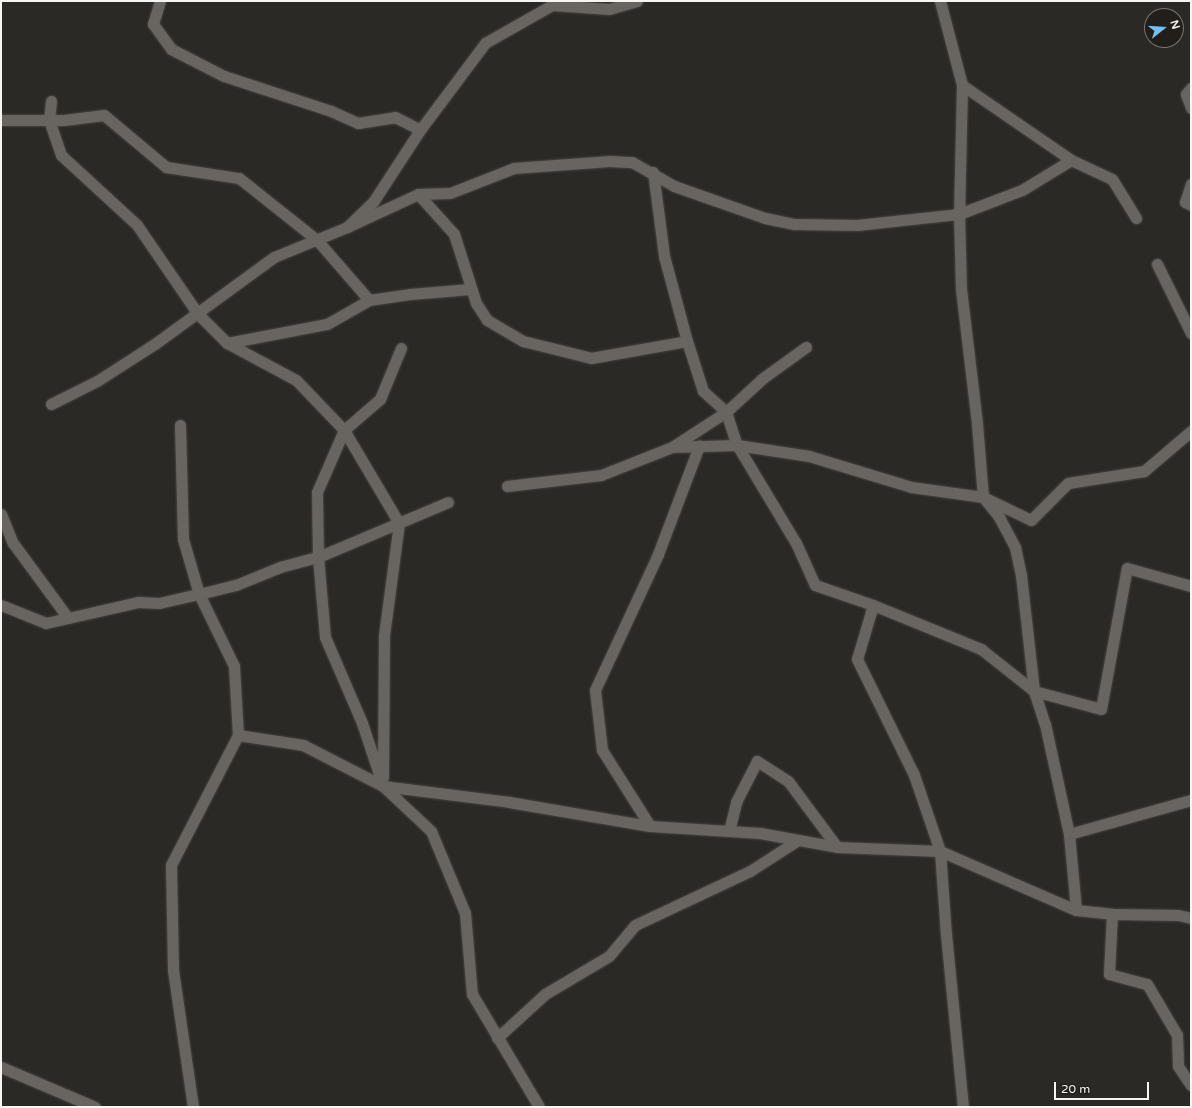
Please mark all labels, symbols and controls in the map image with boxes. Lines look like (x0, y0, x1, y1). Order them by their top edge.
north arrow (1144, 8, 1184, 48)
text: N (1167, 19, 1183, 31)
scale bar (1056, 1074, 1151, 1100)
text: 20 m (1061, 1082, 1090, 1096)

